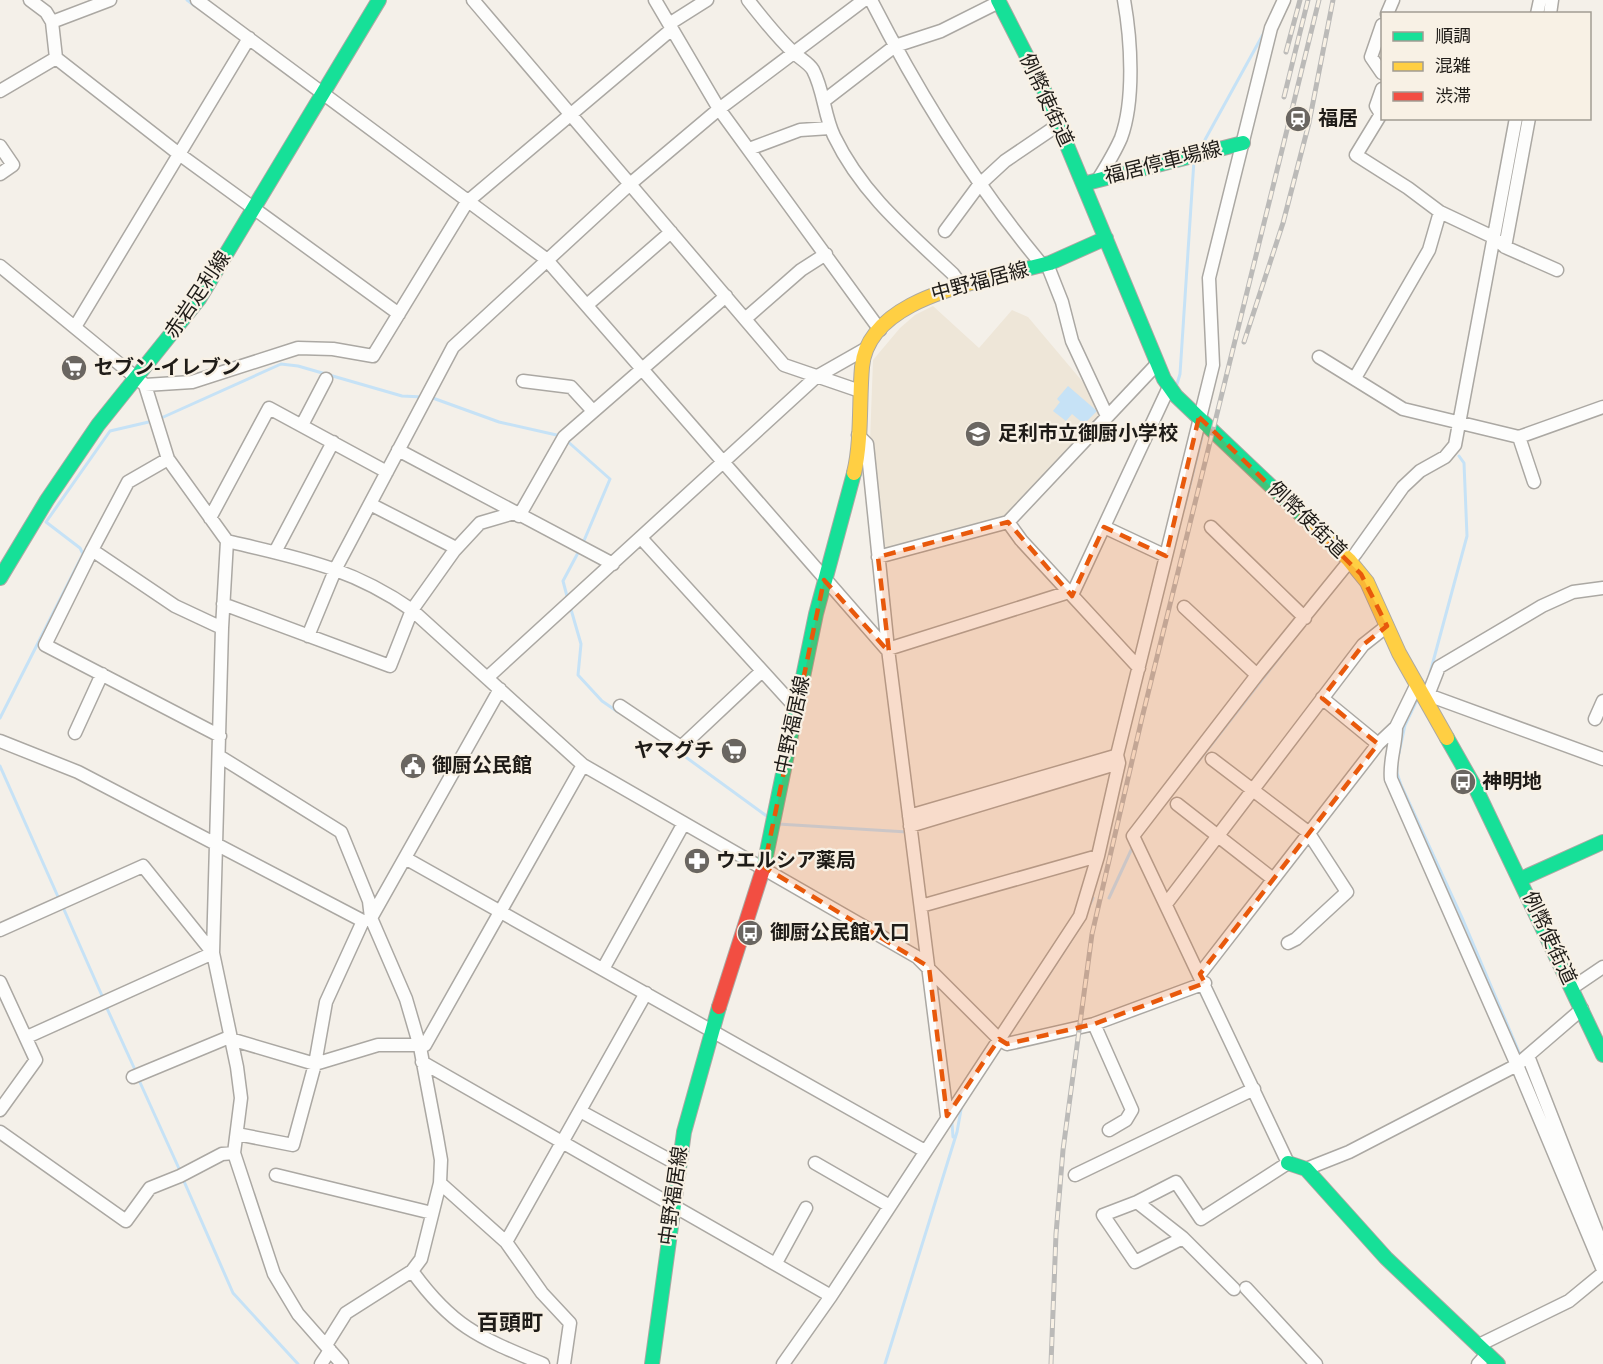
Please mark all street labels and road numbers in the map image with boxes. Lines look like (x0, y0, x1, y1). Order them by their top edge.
street label: 例幣使街道 (1012, 49, 1080, 151)
street label: 福居停車場線 (1101, 135, 1225, 191)
street label: 赤岩足利線 (158, 246, 238, 344)
street label: 中野福居線 (928, 256, 1032, 308)
street label: 例幣使街道 (1261, 475, 1353, 565)
street label: 中野福居線 (769, 673, 817, 777)
street label: 例幣使街道 (1515, 887, 1583, 989)
street label: 中野福居線 (653, 1145, 695, 1247)

